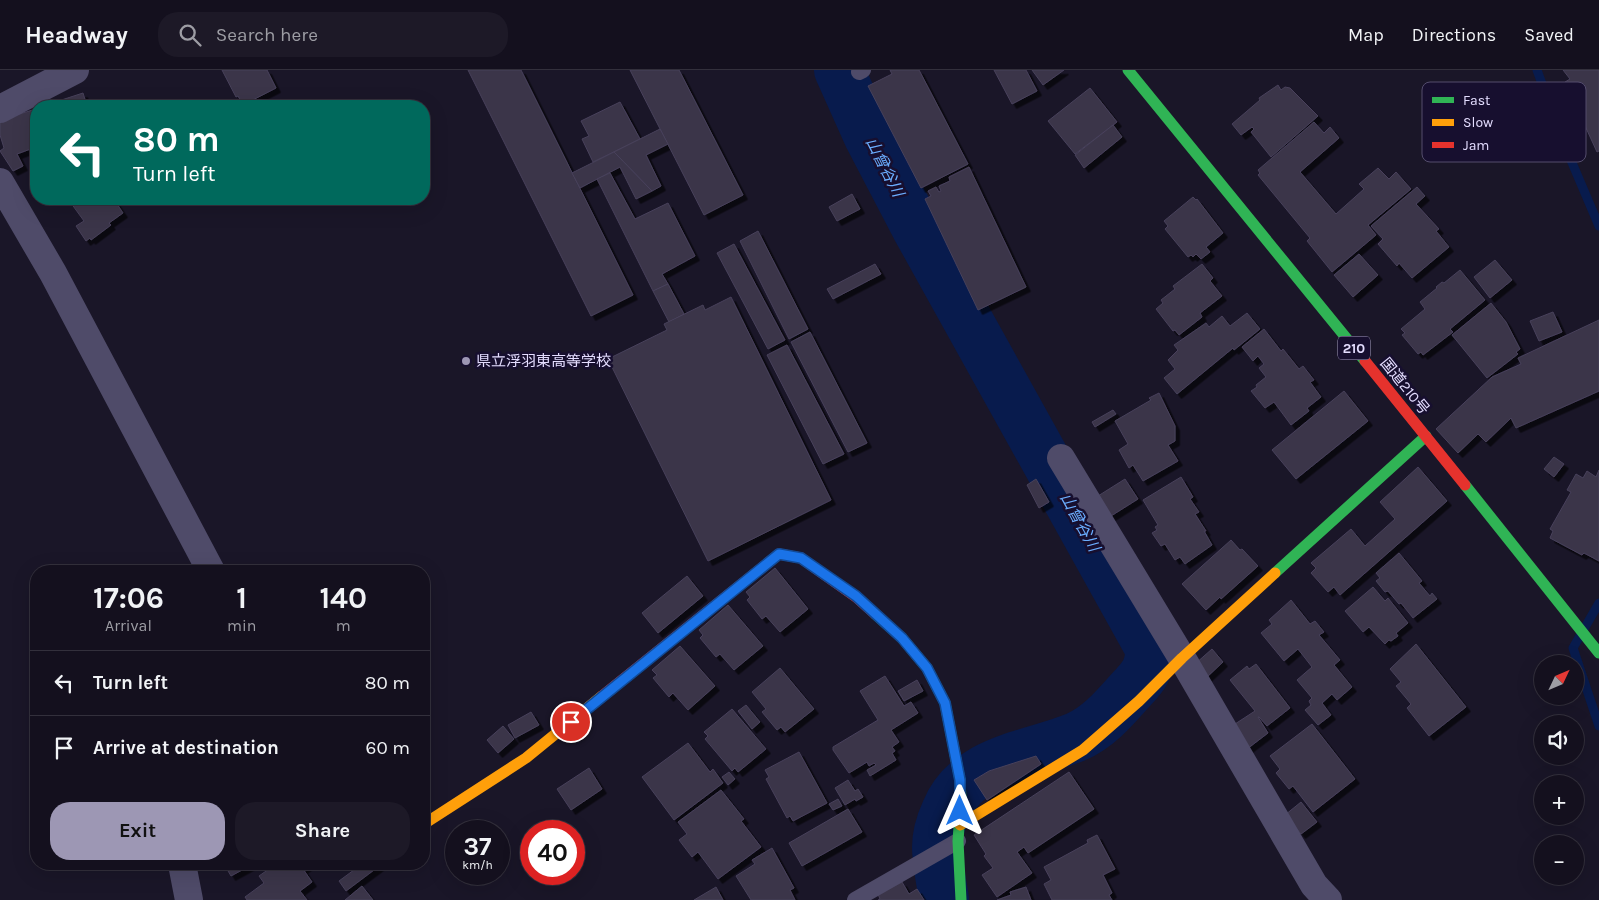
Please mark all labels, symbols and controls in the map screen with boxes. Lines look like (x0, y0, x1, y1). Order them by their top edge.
search box (158, 12, 508, 57)
text: Headway (25, 21, 128, 49)
icon: search (176, 21, 204, 49)
text: Search here (216, 24, 318, 46)
text: Map (1348, 24, 1384, 46)
text: Directions (1412, 24, 1496, 46)
text: Saved (1524, 24, 1574, 46)
legend (1422, 82, 1586, 162)
text: Fast (1463, 92, 1490, 109)
text: Slow (1463, 114, 1493, 131)
text: 80 m (133, 119, 220, 160)
icon: left (50, 120, 115, 185)
water label: 山曾谷川 (862, 134, 909, 202)
text: Jam (1463, 137, 1489, 154)
text: Turn left (133, 161, 216, 187)
road number: 210 (1338, 336, 1370, 360)
place label: 県立浮羽東高等学校 (476, 352, 611, 370)
street label: 国道210号 (1377, 354, 1433, 418)
marker: 県立浮羽東高等学校 (460, 355, 472, 367)
water label: 山曾谷川 (1056, 489, 1105, 556)
text: 17:06 (93, 580, 164, 616)
text: 1 (236, 580, 247, 616)
text: 140 (319, 580, 367, 616)
text: Arrival (105, 616, 152, 635)
text: min (227, 616, 256, 635)
text: m (336, 616, 351, 635)
north arrow (1534, 655, 1584, 705)
map controls (1534, 655, 1584, 885)
icon: left (50, 669, 78, 697)
text: Turn left (93, 672, 168, 694)
text: 80 m (365, 672, 410, 694)
pin (550, 701, 592, 743)
icon: arrive (557, 708, 585, 736)
button: sound (1534, 715, 1584, 765)
icon: arrive (50, 734, 78, 762)
text: Arrive at destination (93, 737, 279, 759)
text: 60 m (366, 737, 410, 759)
button: + (1534, 775, 1584, 825)
position arrow (933, 784, 985, 836)
button: Exit (50, 802, 225, 860)
button: Share (235, 802, 410, 860)
speed limit sign: 40 (520, 820, 585, 885)
text: 37 (463, 832, 491, 861)
button: − (1534, 835, 1584, 885)
text: km/h (462, 858, 493, 872)

